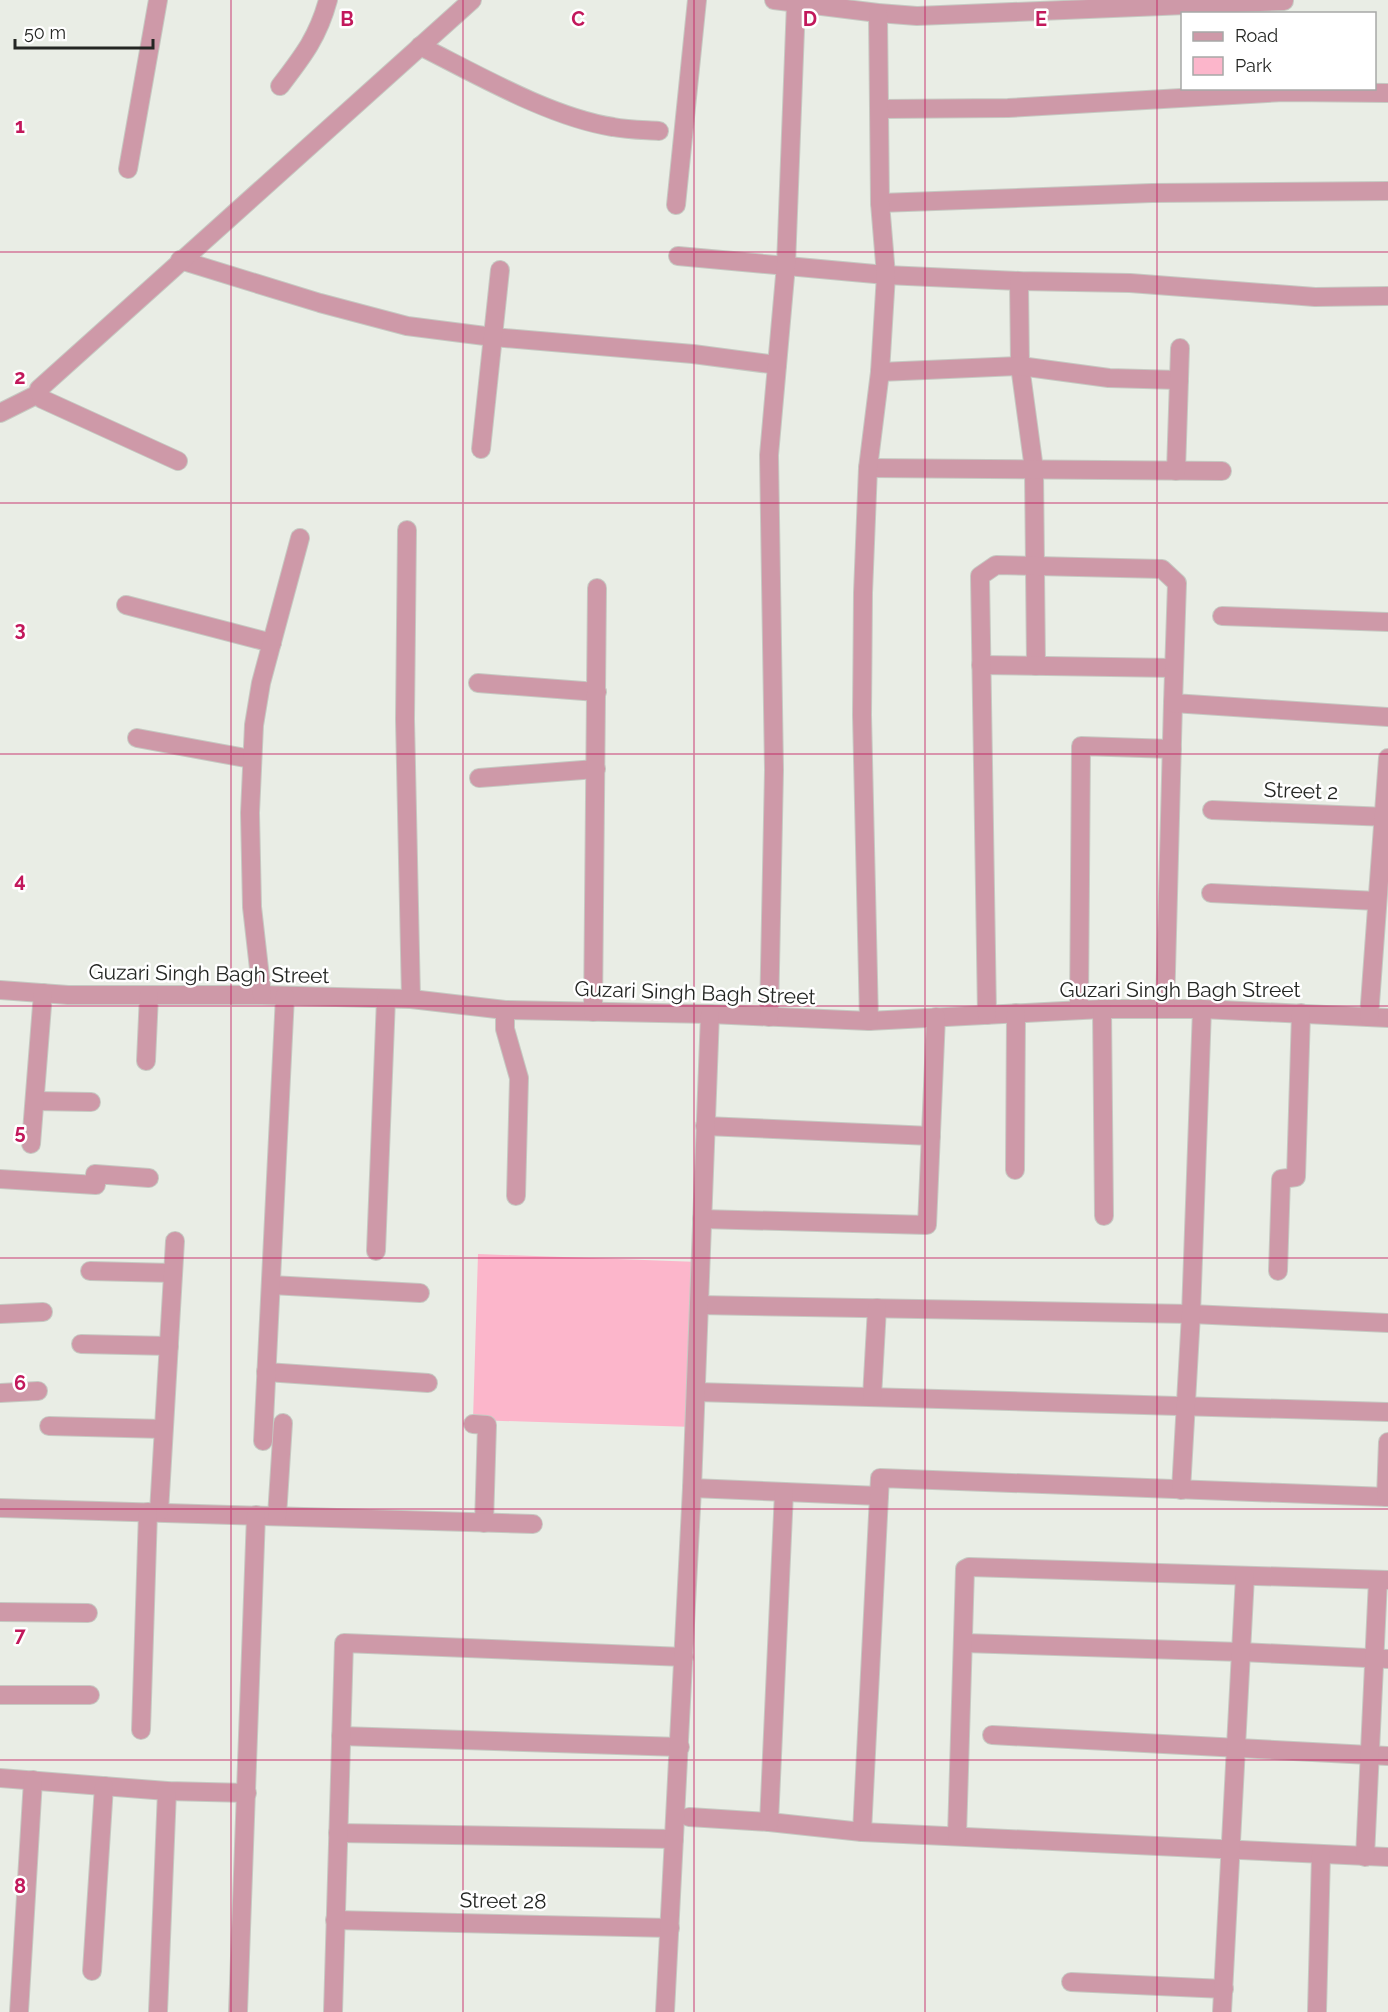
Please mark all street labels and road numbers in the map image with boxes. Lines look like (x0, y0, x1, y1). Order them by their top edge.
street label: Street 2 (1263, 777, 1339, 804)
street label: Guzari Singh Bagh Street (88, 959, 330, 988)
street label: Guzari Singh Bagh Street (574, 976, 816, 1009)
street label: Guzari Singh Bagh Street (1060, 977, 1300, 1002)
street label: Street 28 (459, 1887, 547, 1914)

